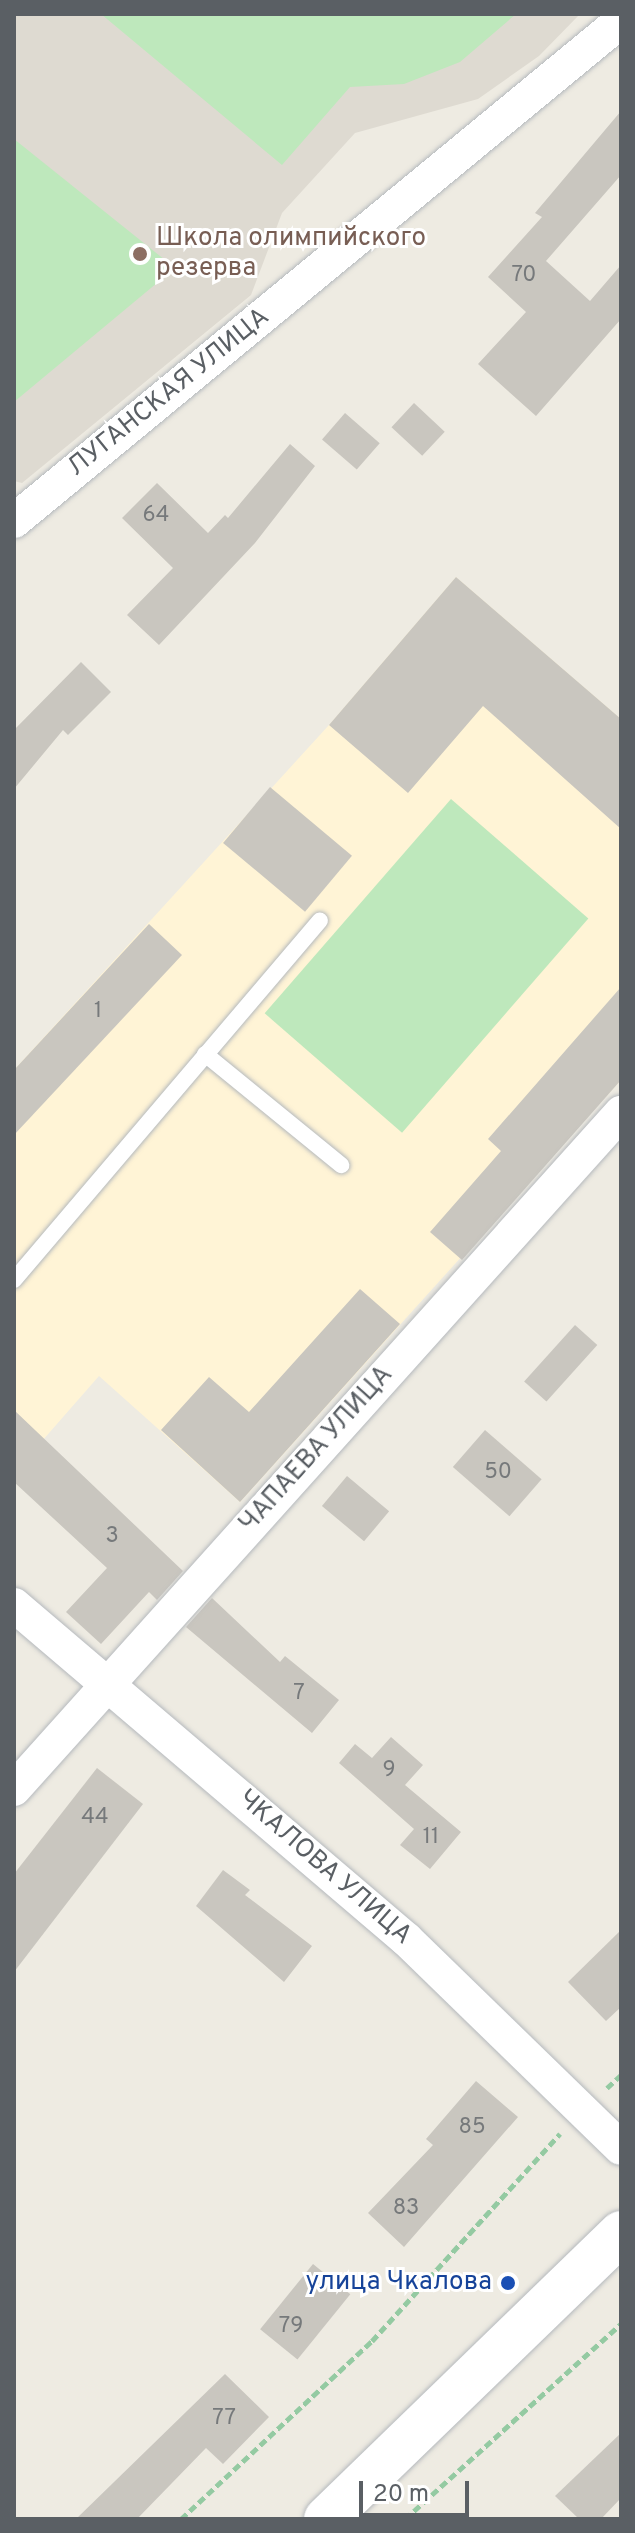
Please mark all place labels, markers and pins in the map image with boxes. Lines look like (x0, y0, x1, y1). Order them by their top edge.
place label: Школа олимпийского резерва (156, 223, 426, 284)
marker: Школа олимпийского резерва (131, 245, 149, 263)
place label: улица Чкалова (306, 2267, 492, 2299)
marker: улица Чкалова (499, 2274, 517, 2292)

